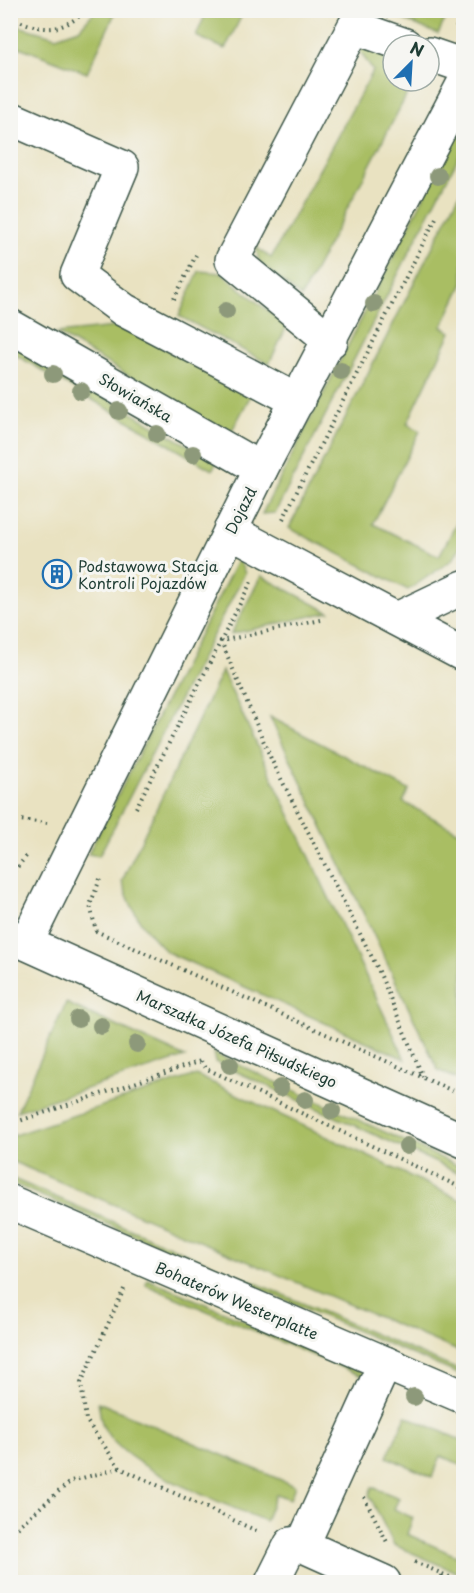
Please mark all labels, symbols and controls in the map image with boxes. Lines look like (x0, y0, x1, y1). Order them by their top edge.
north arrow (381, 33, 441, 93)
text: N (407, 35, 428, 62)
street label: Słowiańska (95, 367, 177, 428)
street label: Dojazd (218, 483, 262, 537)
place label: Podstawowa Stacja Kontroli Pojazdów (78, 554, 219, 594)
building icon: Podstawowa Stacja Kontroli Pojazdów (41, 558, 73, 590)
street label: Marszałka Józefa Piłsudskiego (133, 983, 341, 1093)
street label: Bohaterów Westerplatte (152, 1255, 322, 1345)

